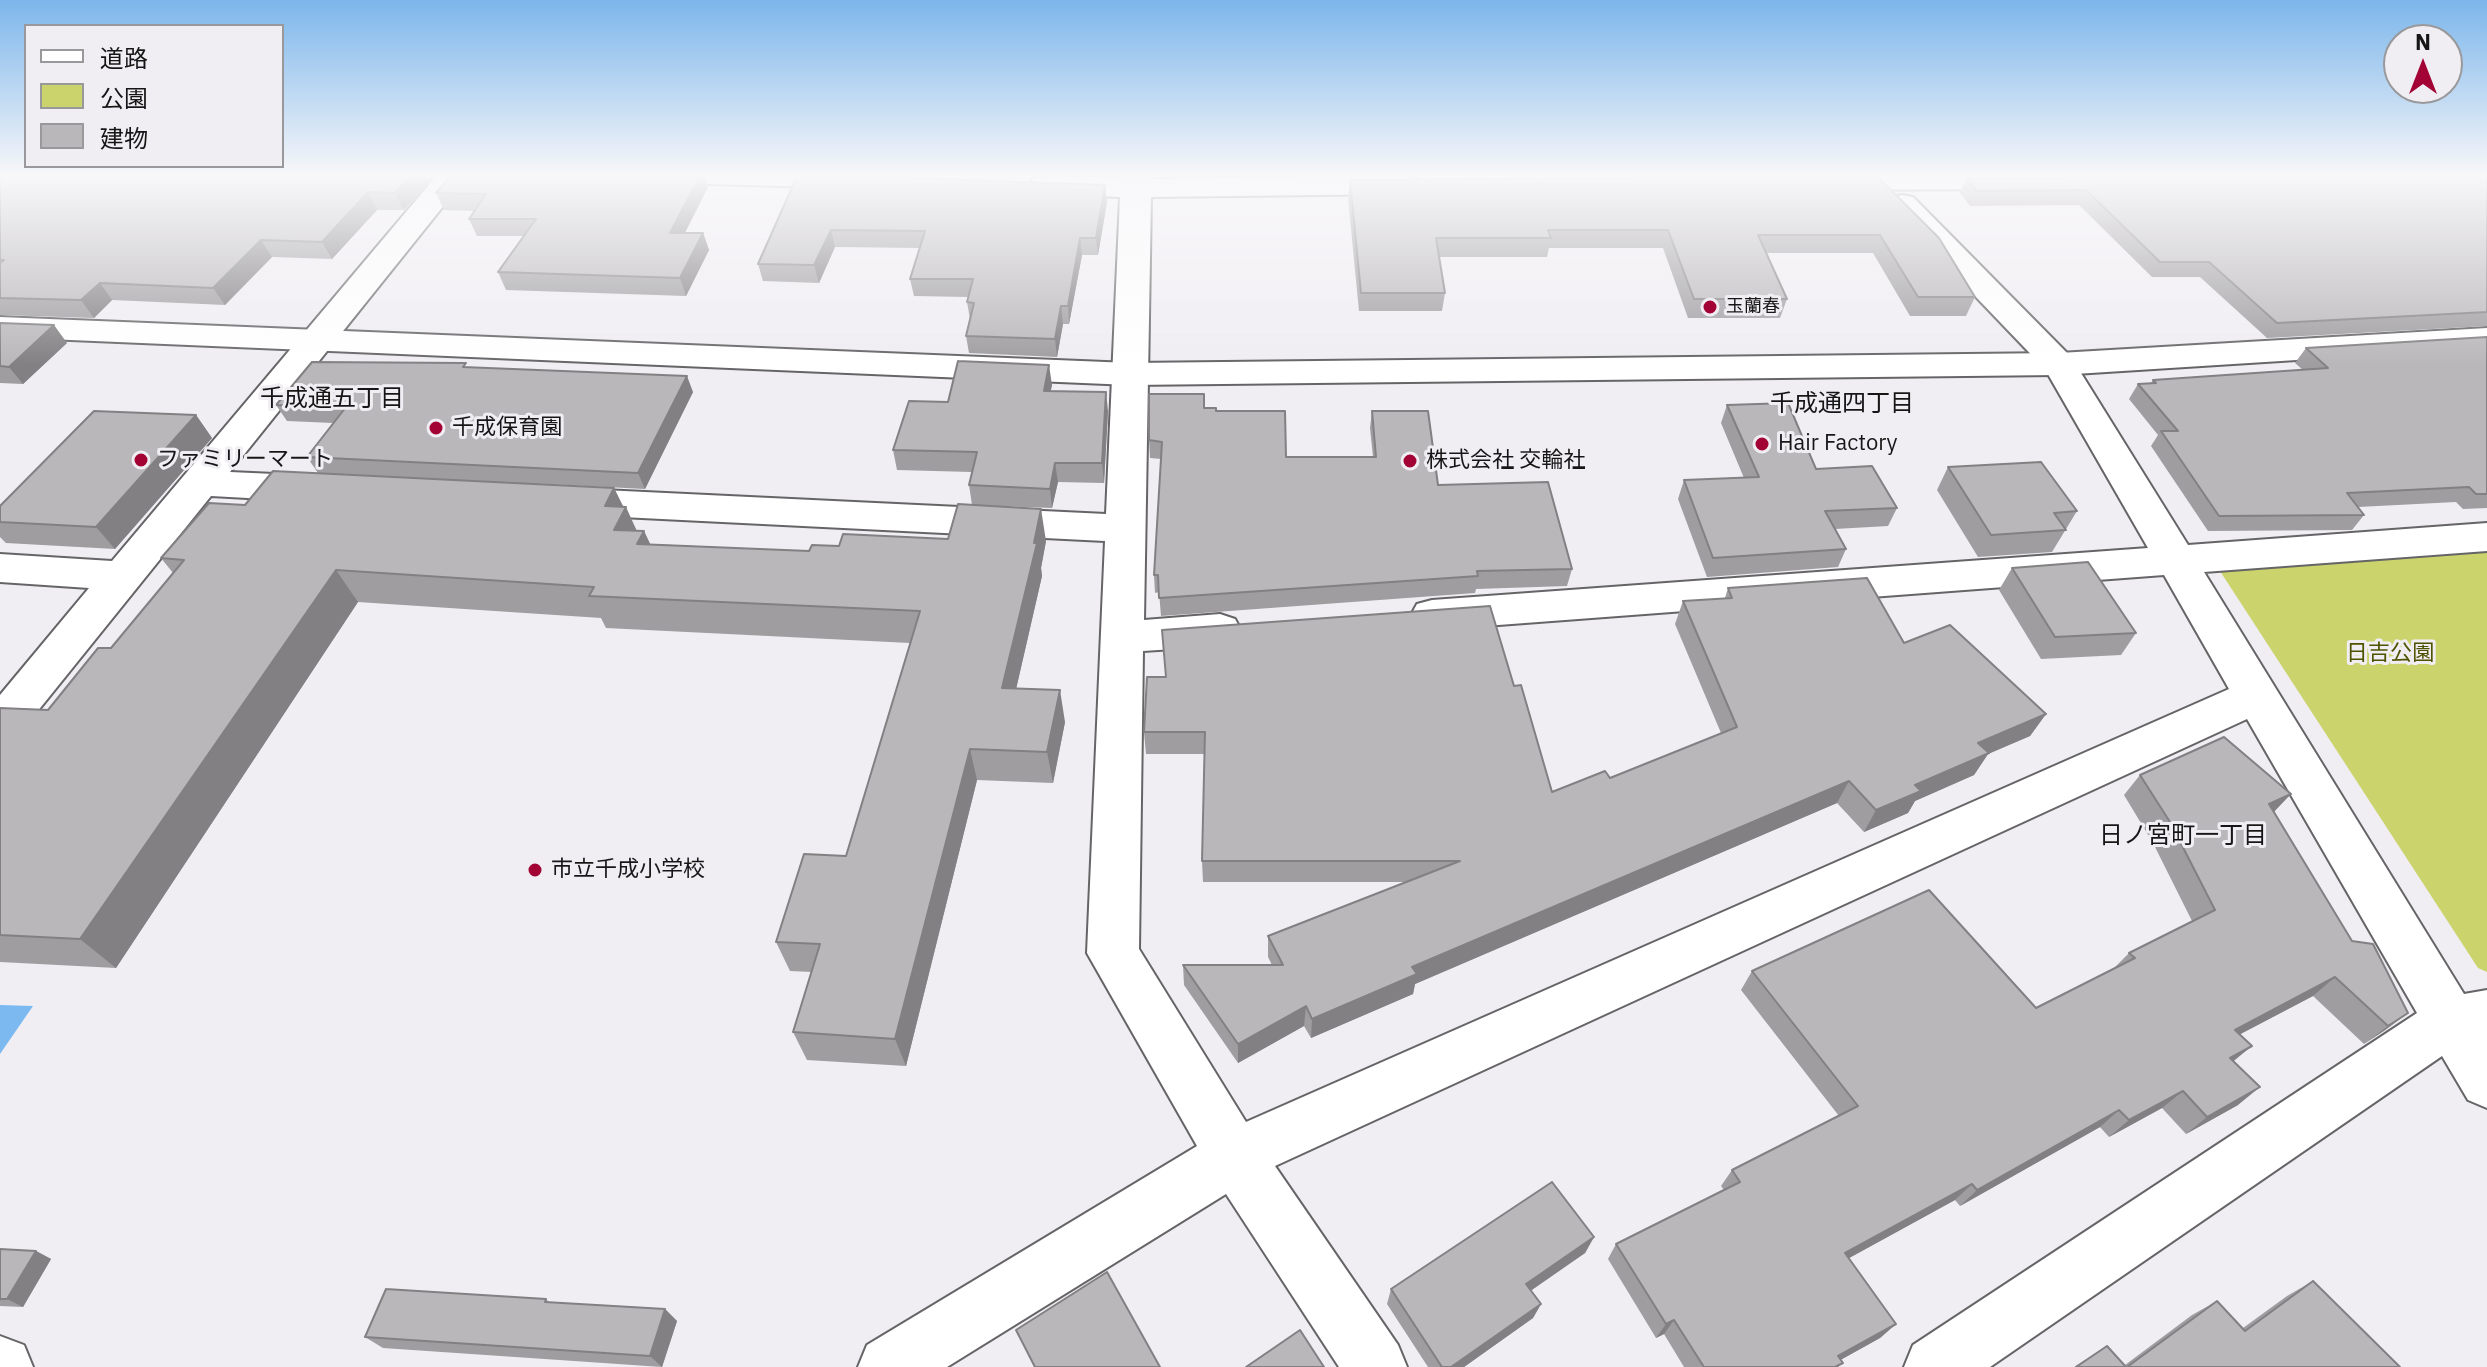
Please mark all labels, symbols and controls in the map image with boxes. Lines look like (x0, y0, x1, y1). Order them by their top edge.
legend (24, 24, 284, 168)
north arrow (2383, 24, 2463, 104)
text: N (2415, 27, 2431, 56)
text: 道路 (100, 42, 148, 74)
text: 公園 (100, 82, 148, 114)
text: 建物 (100, 122, 148, 154)
place label: 玉蘭春 (1726, 296, 1780, 318)
marker: 玉蘭春 (1701, 298, 1719, 316)
district label: 千成通五丁目 (260, 385, 404, 413)
district label: 千成通四丁目 (1770, 390, 1914, 418)
place label: 千成保育園 (452, 415, 562, 441)
marker: 千成保育園 (427, 419, 445, 437)
place label: Hair Factory (1778, 431, 1898, 457)
marker: Hair Factory (1753, 435, 1771, 453)
place label: ファミリーマート (157, 447, 333, 473)
place label: 株式会社 交輪社 (1426, 448, 1585, 474)
marker: ファミリーマート (132, 451, 150, 469)
marker: 株式会社 交輪社 (1401, 452, 1419, 470)
park label: 日吉公園 (2346, 641, 2434, 667)
district label: 日ノ宮町一丁目 (2099, 822, 2267, 850)
place label: 市立千成小学校 (551, 857, 705, 883)
marker: 市立千成小学校 (526, 861, 544, 879)

